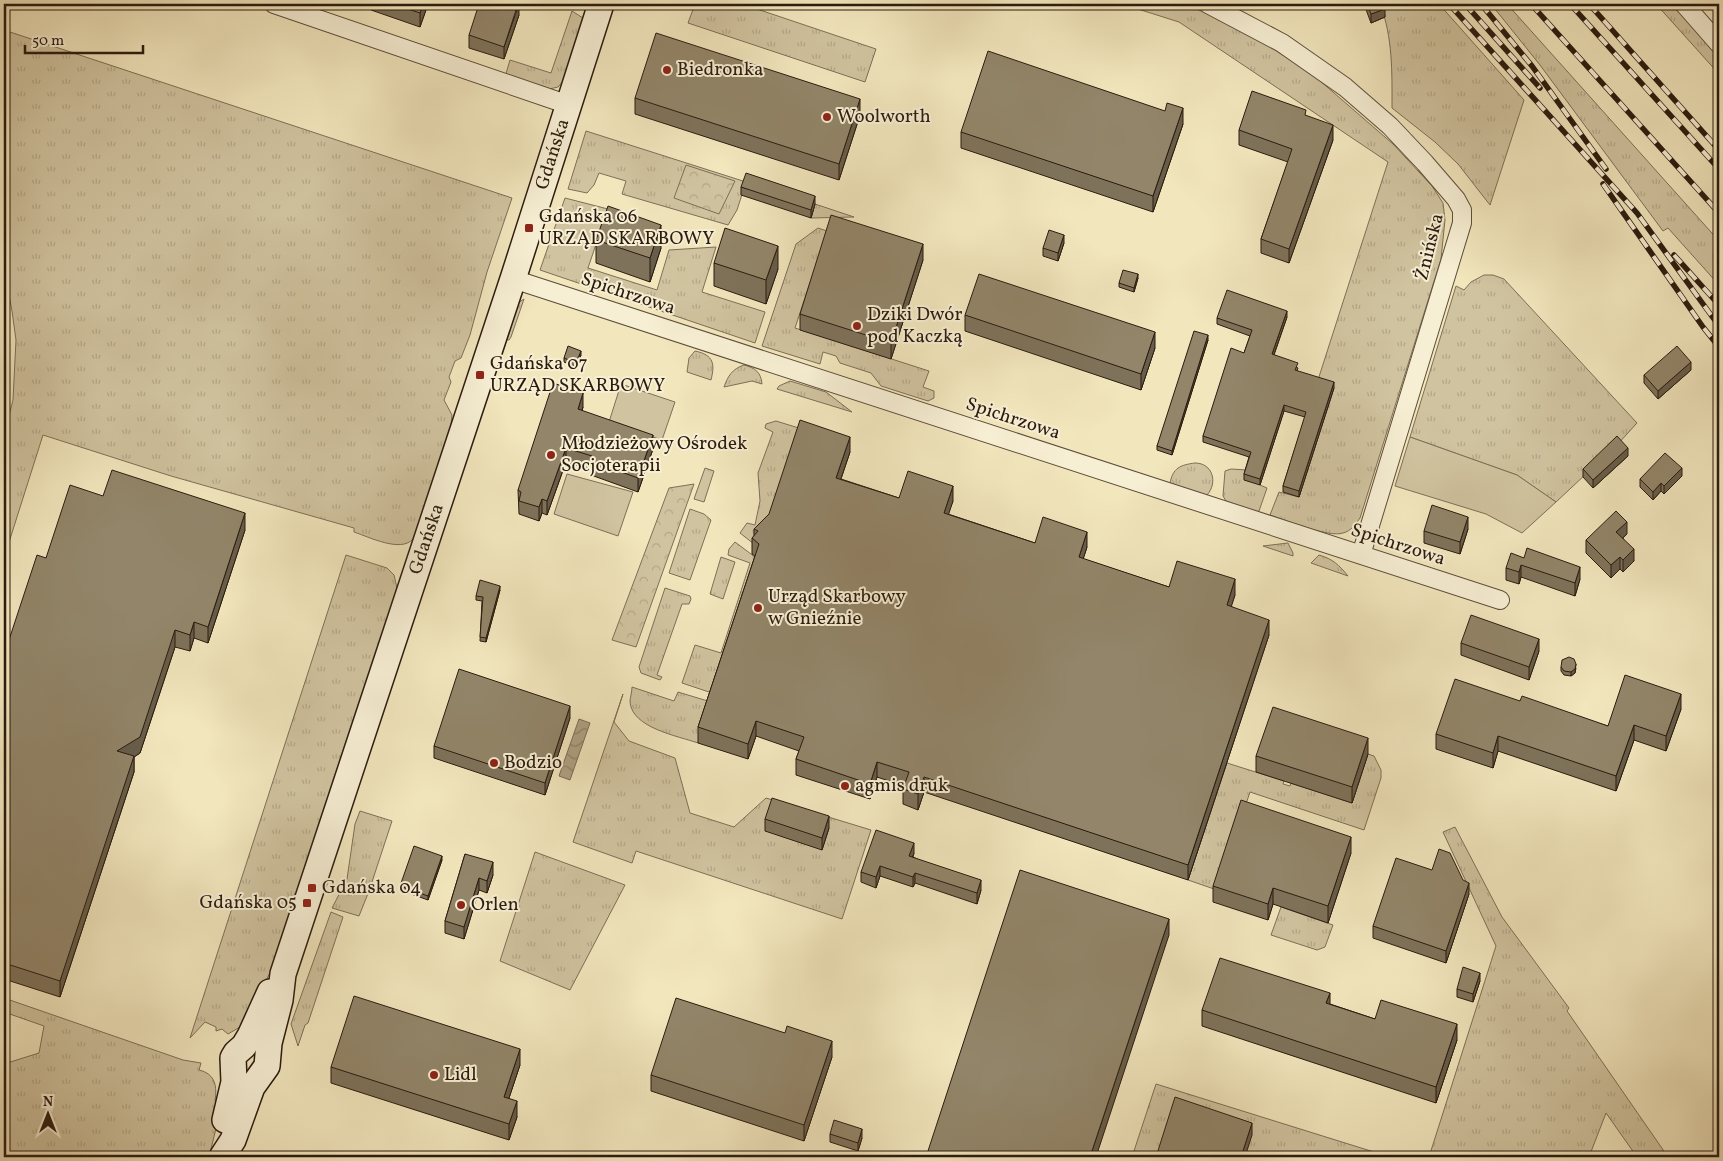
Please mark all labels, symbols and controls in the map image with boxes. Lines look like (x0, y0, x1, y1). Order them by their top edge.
scale bar (25, 22, 142, 54)
text: 50 m (32, 31, 64, 52)
place label: Biedronka (677, 57, 764, 83)
marker: Biedronka (661, 64, 673, 76)
place label: Woolworth (837, 104, 931, 130)
marker: Woolworth (821, 111, 833, 123)
street label: Gdańska (529, 115, 576, 193)
place label: Gdańska 06 URZĄD SKARBOWY (539, 204, 714, 252)
street label: Żnińska (1409, 211, 1451, 283)
marker: Gdańska 06 URZĄD SKARBOWY (523, 222, 535, 234)
street label: Spichrzowa (577, 266, 679, 322)
place label: Dziki Dwór pod Kaczką (867, 302, 963, 350)
marker: Dziki Dwór pod Kaczką (851, 320, 863, 332)
place label: Gdańska 07 URZĄD SKARBOWY (490, 351, 665, 399)
marker: Gdańska 07 URZĄD SKARBOWY (474, 369, 486, 381)
street label: Spichrzowa (962, 391, 1064, 447)
place label: Młodzieżowy Ośrodek Socjoterapii (561, 431, 747, 479)
marker: Młodzieżowy Ośrodek Socjoterapii (545, 449, 557, 461)
street label: Gdańska (403, 500, 451, 578)
street label: Spichrzowa (1347, 517, 1449, 573)
place label: Urząd Skarbowy w Gnieźnie (768, 584, 906, 632)
marker: Urząd Skarbowy w Gnieźnie (752, 602, 764, 614)
place label: Bodzio (504, 750, 562, 776)
marker: Bodzio (488, 757, 500, 769)
place label: agmis druk (855, 773, 948, 799)
marker: agmis druk (839, 780, 851, 792)
place label: Gdańska 04 (322, 875, 421, 901)
marker: Gdańska 04 (306, 882, 318, 894)
place label: Gdańska 05 (199, 890, 297, 916)
place label: Orlen (471, 892, 519, 918)
marker: Gdańska 05 (301, 897, 313, 909)
marker: Orlen (455, 899, 467, 911)
place label: Lidl (444, 1062, 477, 1088)
marker: Lidl (428, 1069, 440, 1081)
north arrow (22, 1088, 72, 1138)
text: N (43, 1093, 53, 1112)

